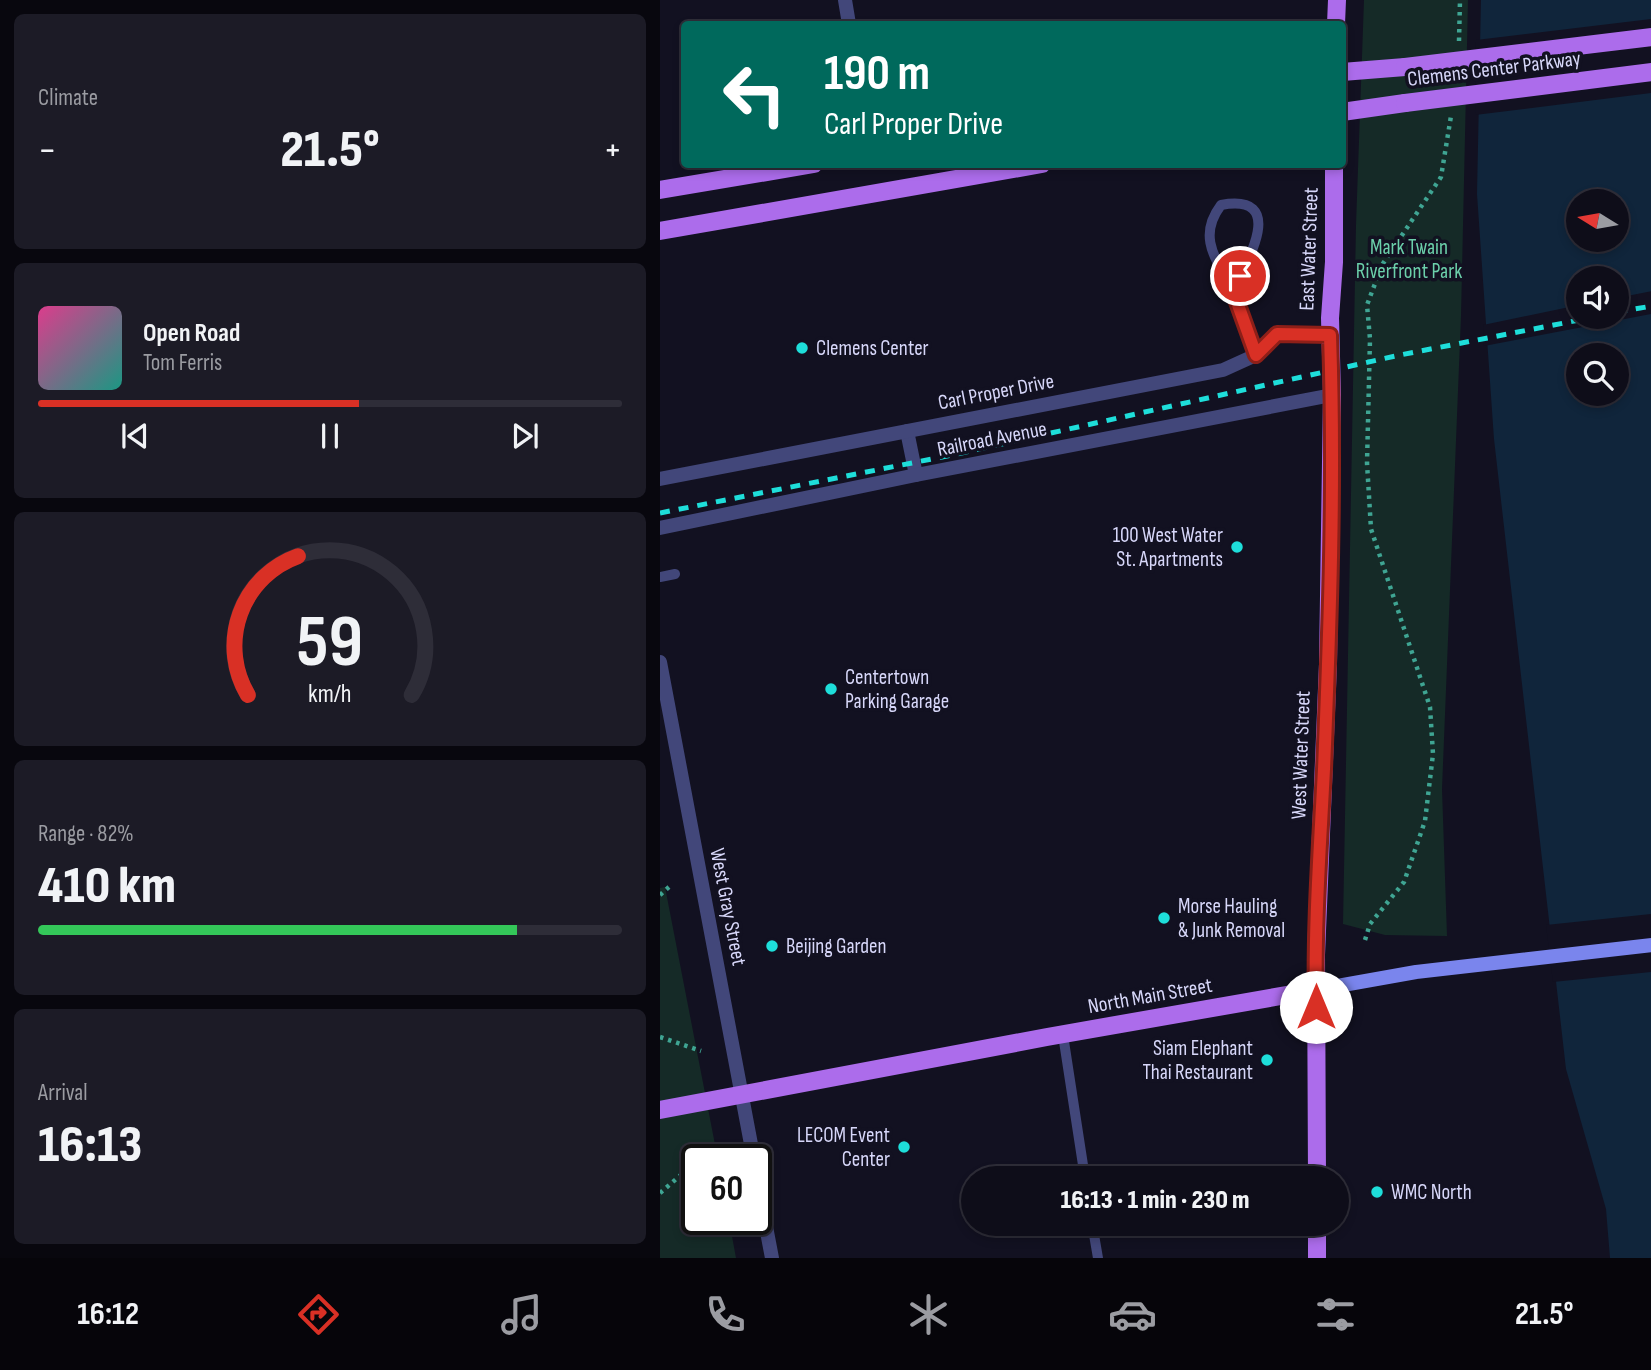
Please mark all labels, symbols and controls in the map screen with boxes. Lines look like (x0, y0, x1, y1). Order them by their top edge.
text: 190 m (824, 45, 930, 104)
street label: Clemens Center Parkway (1406, 46, 1582, 92)
icon: left (709, 49, 800, 140)
text: Climate (38, 84, 98, 112)
text: Carl Proper Drive (824, 105, 1003, 144)
text: 21.5° (280, 119, 380, 182)
text: − (38, 128, 57, 173)
text: + (603, 128, 622, 173)
street label: East Water Street (1294, 187, 1324, 311)
north arrow (1566, 189, 1630, 252)
map controls (1566, 189, 1629, 406)
park label: Mark Twain Riverfront Park (1356, 235, 1462, 284)
pin (1210, 246, 1270, 306)
icon: arrive (1221, 257, 1259, 295)
button: sound (1566, 266, 1629, 329)
text: Open Road (143, 318, 240, 349)
place label: Clemens Center (816, 336, 929, 361)
marker: Clemens Center (794, 340, 810, 356)
button: search (1566, 343, 1629, 406)
text: Tom Ferris (143, 349, 222, 377)
street label: Carl Proper Drive (936, 369, 1056, 415)
street label: Railroad Avenue (935, 416, 1049, 462)
icon: previous (116, 417, 154, 455)
icon: pause (311, 417, 349, 455)
icon: next (506, 417, 544, 455)
place label: 100 West Water St. Apartments (1113, 523, 1223, 572)
marker: 100 West Water St. Apartments (1229, 539, 1245, 555)
text: 59 (297, 599, 363, 687)
place label: Centertown Parking Garage (845, 665, 949, 714)
text: km/h (308, 679, 352, 710)
marker: Centertown Parking Garage (823, 681, 839, 697)
street label: West Water Street (1286, 690, 1316, 820)
text: Range · 82% (38, 820, 134, 848)
street label: West Gray Street (704, 846, 752, 968)
text: 410 km (38, 855, 176, 918)
place label: Morse Hauling & Junk Removal (1178, 894, 1285, 943)
marker: Morse Hauling & Junk Removal (1156, 910, 1172, 926)
place label: Beijing Garden (786, 934, 886, 959)
marker: Beijing Garden (764, 938, 780, 954)
position arrow (1279, 970, 1353, 1044)
street label: North Main Street (1086, 973, 1214, 1019)
place label: Siam Elephant Thai Restaurant (1142, 1036, 1253, 1085)
marker: Siam Elephant Thai Restaurant (1259, 1052, 1275, 1068)
text: Arrival (38, 1079, 87, 1107)
text: 16:13 (38, 1114, 142, 1177)
place label: LECOM Event Center (797, 1123, 890, 1172)
marker: LECOM Event Center (896, 1139, 912, 1155)
speed limit sign: 60 (681, 1144, 772, 1235)
place label: WMC North (1391, 1180, 1472, 1205)
marker: WMC North (1369, 1184, 1385, 1200)
text: 16:13 · 1 min · 230 m (1061, 1185, 1249, 1216)
icon: directions (294, 1290, 343, 1339)
icon: music (497, 1290, 546, 1339)
icon: phone (701, 1290, 750, 1339)
icon: climate (904, 1290, 953, 1339)
icon: car (1108, 1290, 1157, 1339)
icon: filters (1311, 1290, 1360, 1339)
text: 16:12 (77, 1295, 139, 1334)
text: 21.5° (1515, 1295, 1574, 1334)

